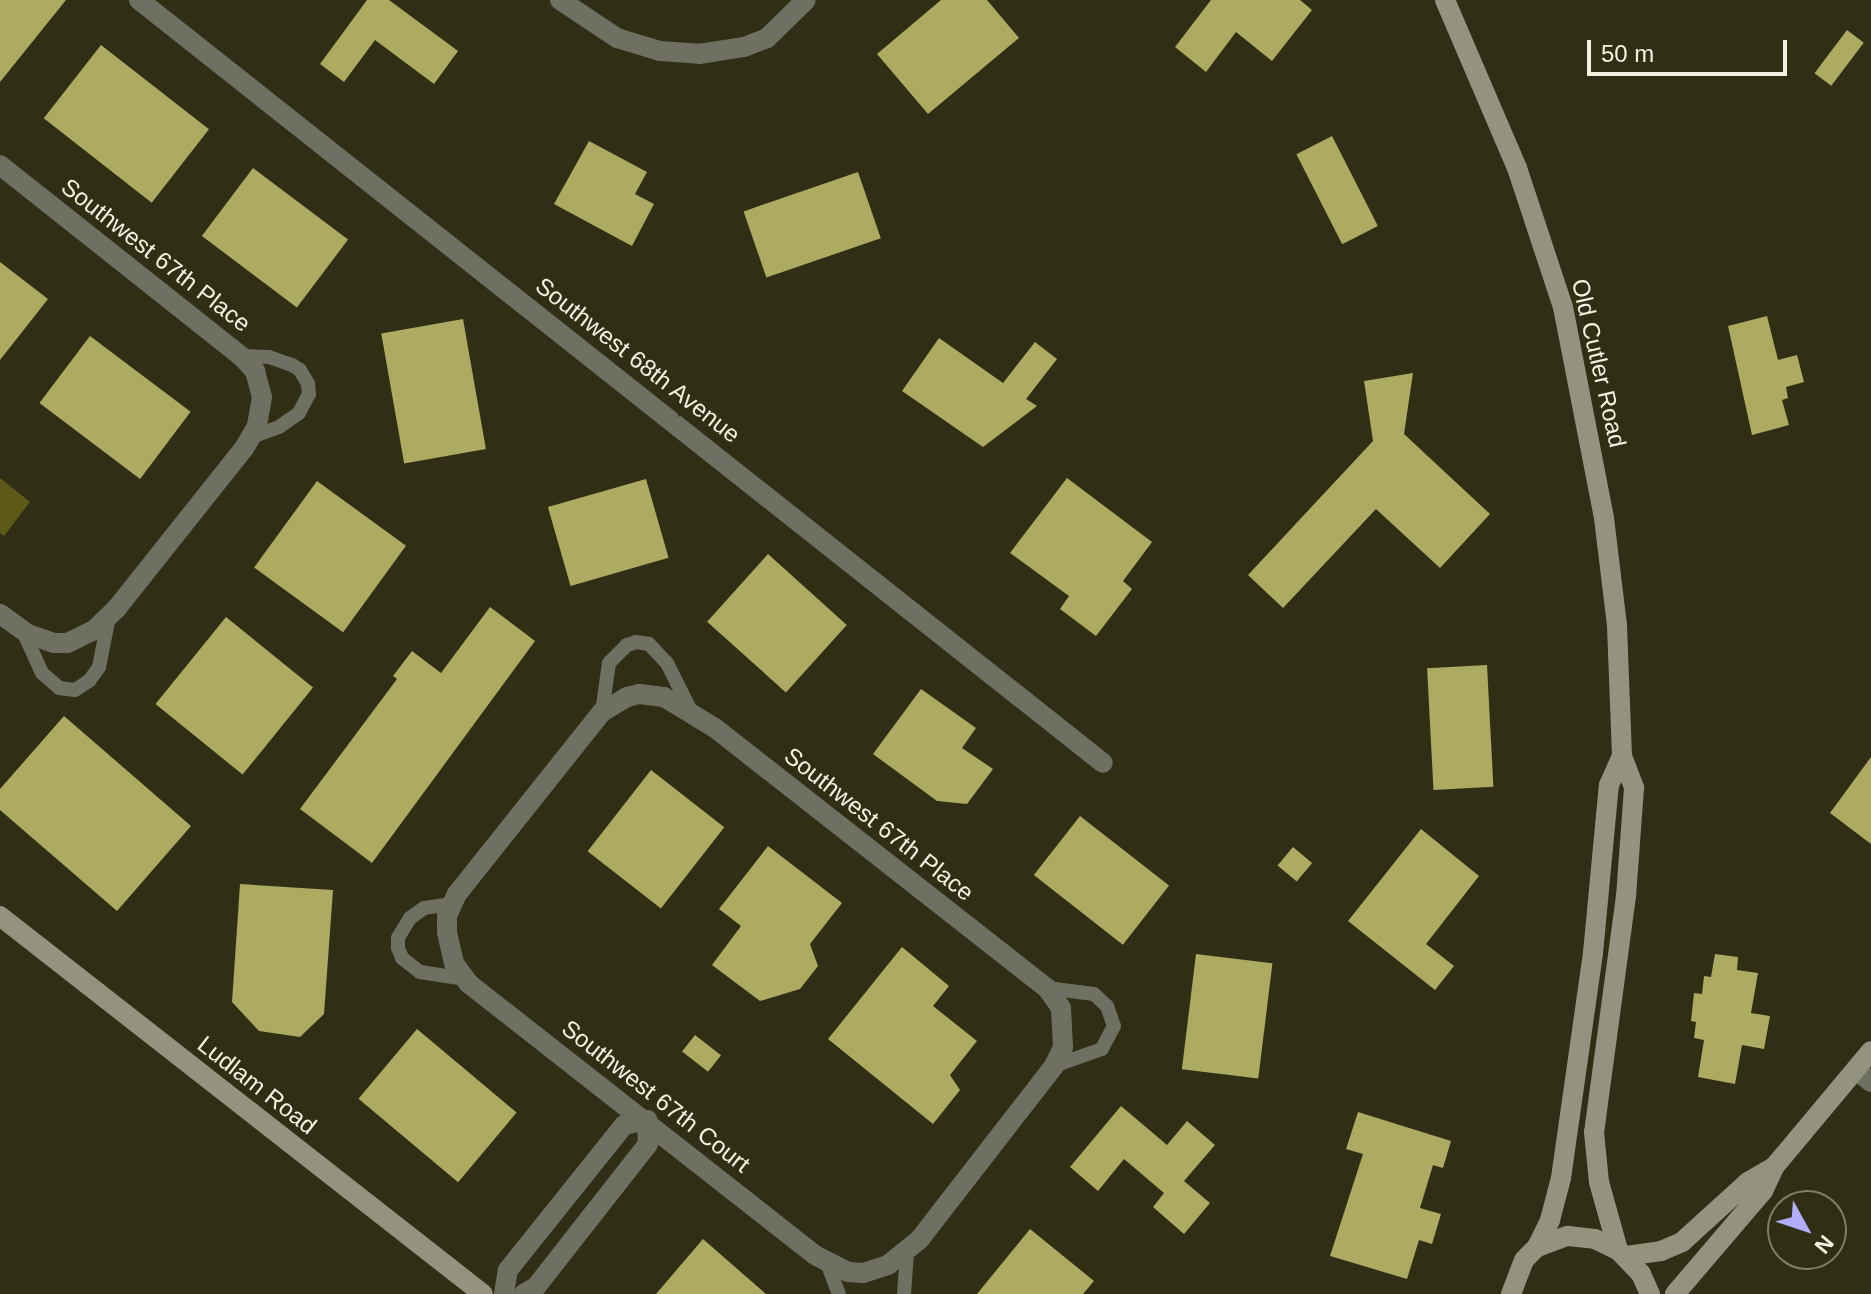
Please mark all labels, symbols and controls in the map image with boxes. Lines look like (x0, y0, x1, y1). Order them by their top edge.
scale bar (1591, 24, 1791, 74)
text: 50 m (1601, 40, 1654, 67)
street label: Southwest 67th Place (56, 172, 256, 338)
street label: Southwest 68th Avenue (529, 271, 747, 449)
street label: Old Cutler Road (1566, 276, 1632, 450)
street label: Southwest 67th Place (779, 741, 979, 907)
street label: Southwest 67th Court (556, 1014, 756, 1178)
street label: Ludlam Road (192, 1030, 322, 1140)
north arrow (1767, 1190, 1847, 1270)
text: N (1810, 1230, 1839, 1259)

